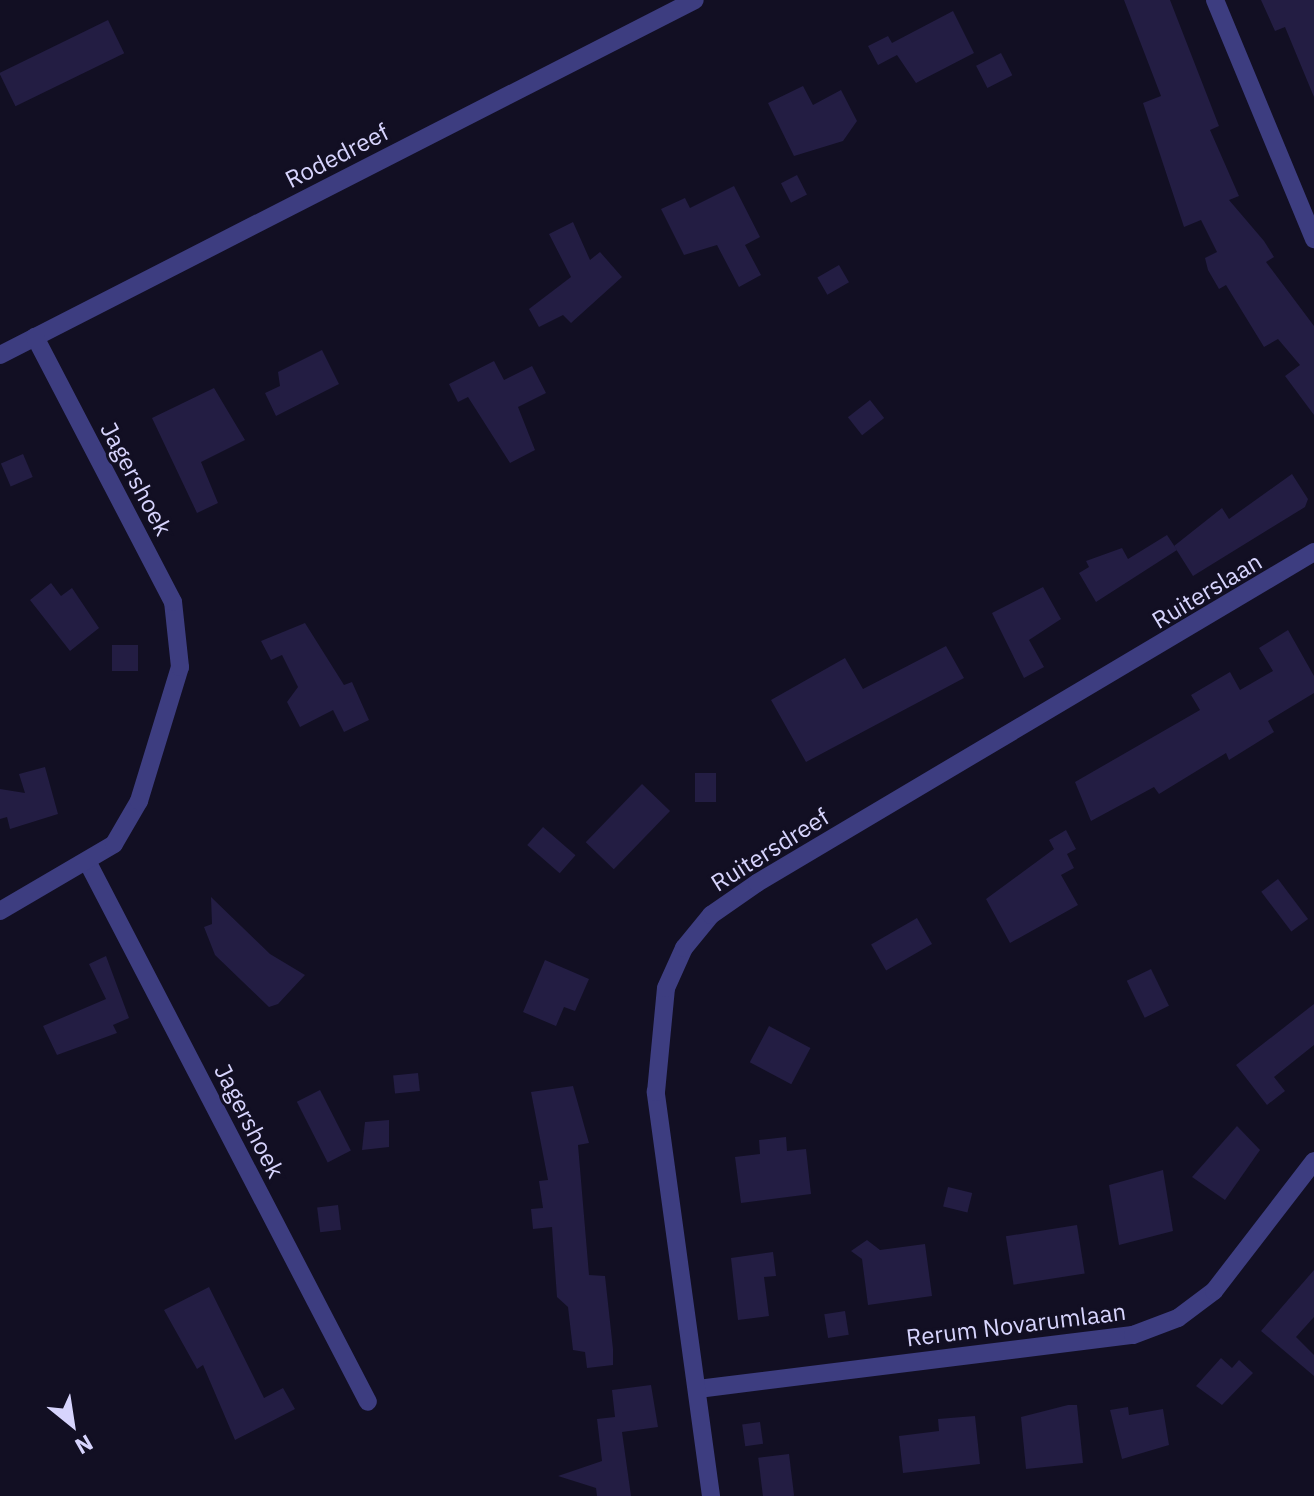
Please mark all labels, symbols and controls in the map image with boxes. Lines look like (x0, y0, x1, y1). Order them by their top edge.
street label: Rodedreef (280, 118, 394, 194)
street label: Jagershoek (94, 417, 178, 541)
street label: Ruiterslaan (1147, 547, 1267, 635)
street label: Ruitersdreef (706, 802, 834, 898)
street label: Jagershoek (208, 1059, 290, 1183)
street label: Rerum Novarumlaan (905, 1297, 1127, 1353)
north arrow (32, 1384, 112, 1464)
text: N (70, 1429, 98, 1462)

